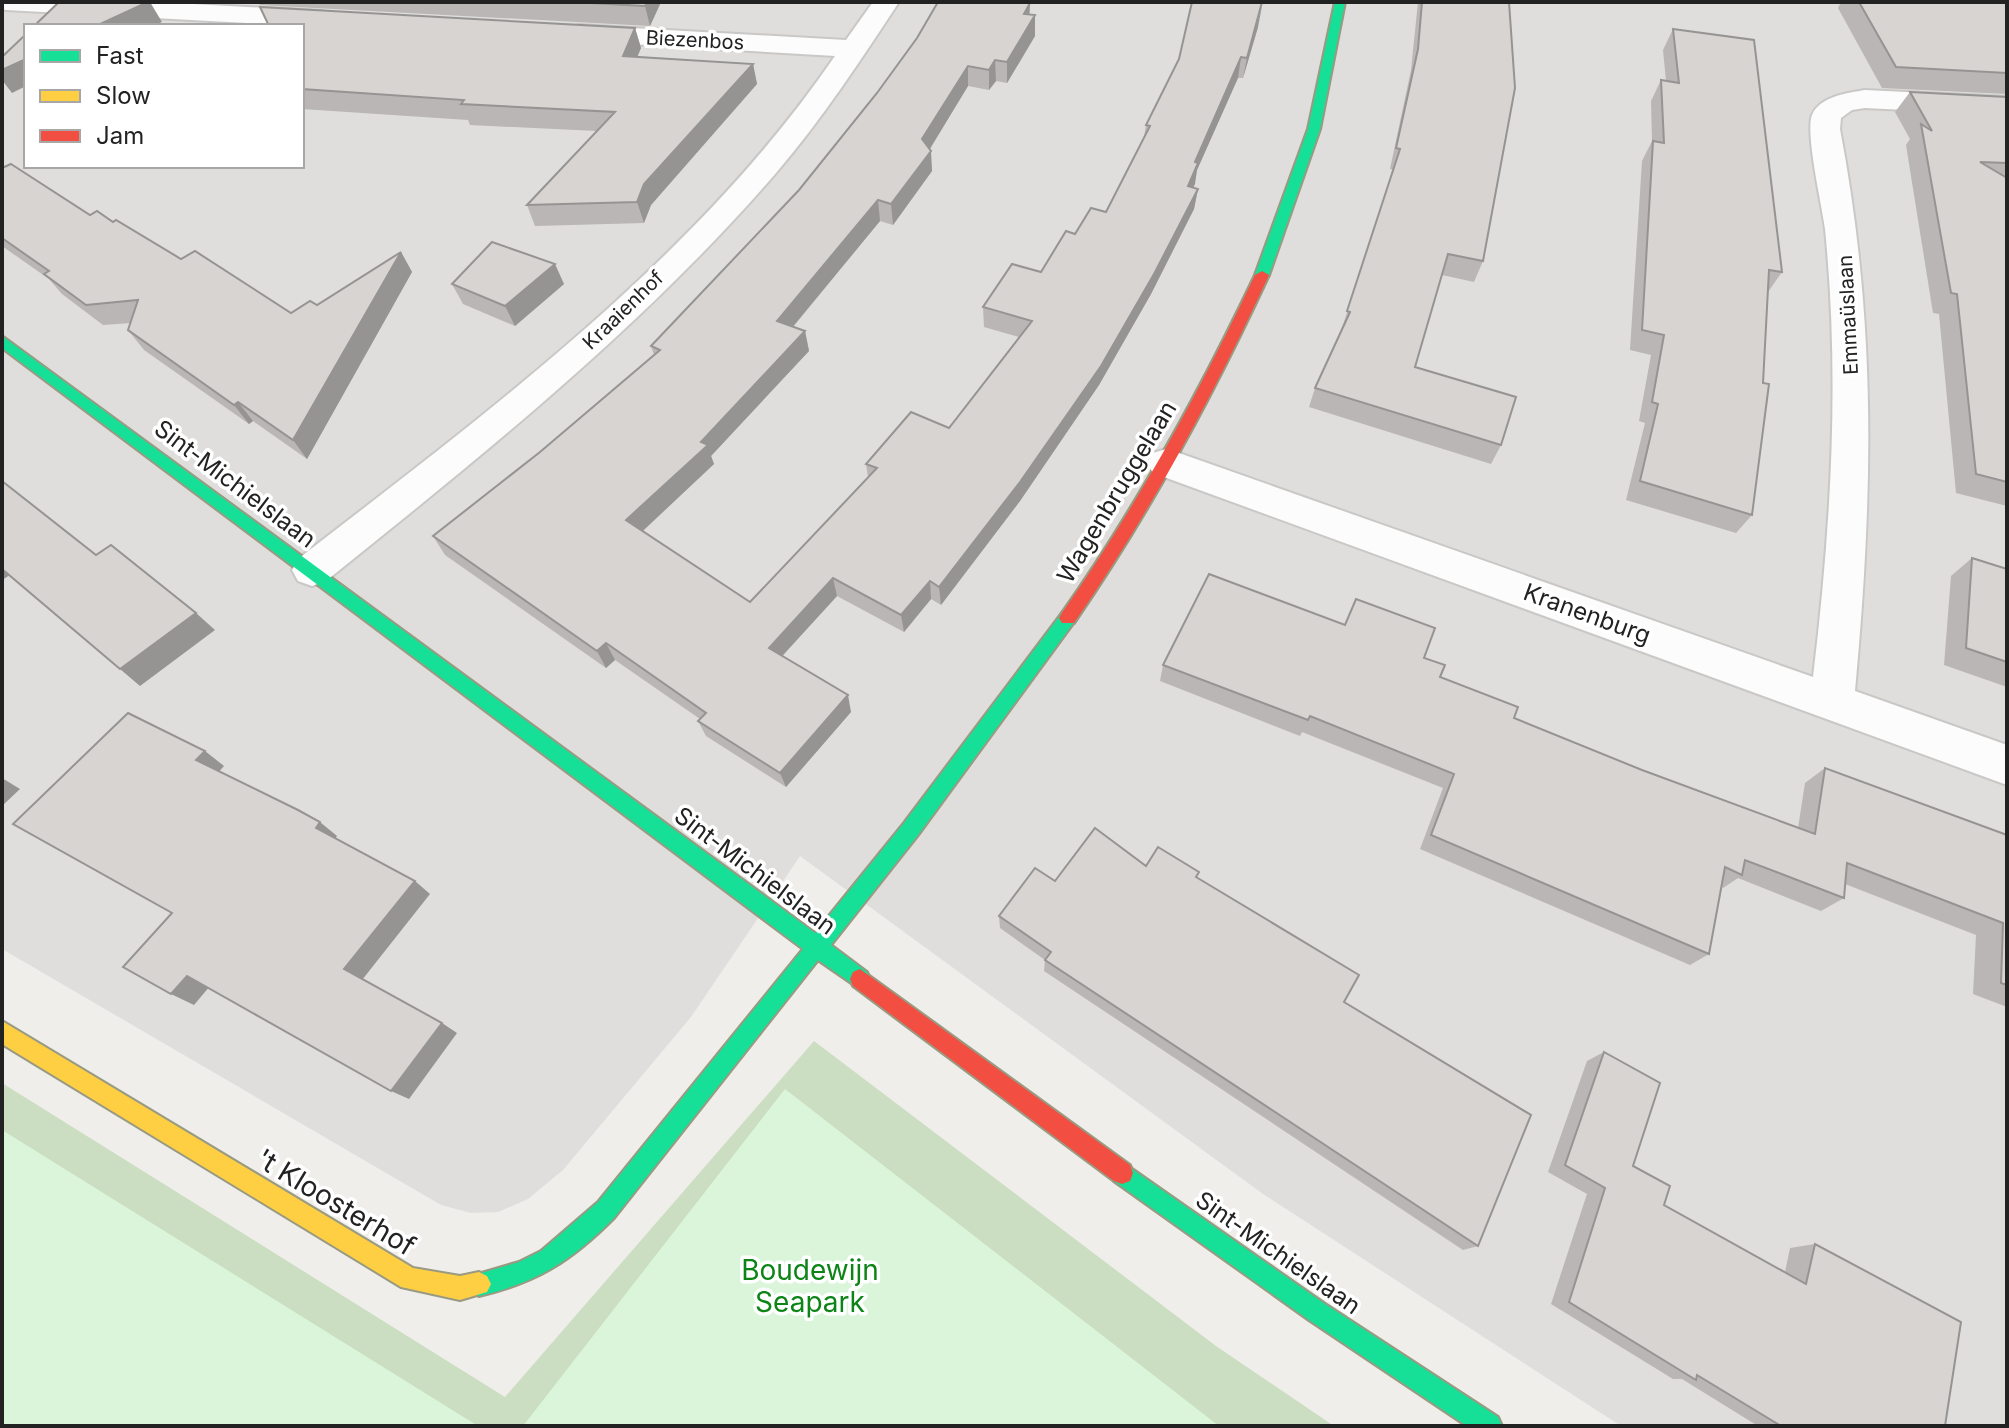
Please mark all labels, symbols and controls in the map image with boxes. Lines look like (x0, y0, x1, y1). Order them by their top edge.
legend (24, 24, 304, 168)
street label: Biezenbos (645, 25, 745, 55)
text: Fast (96, 41, 144, 70)
text: Slow (96, 81, 151, 110)
text: Jam (96, 121, 144, 150)
street label: Emmaüslaan (1833, 255, 1863, 375)
street label: Kraaienhof (578, 265, 669, 354)
street label: Wagenbruggelaan (1051, 396, 1182, 588)
street label: Sint-Michielslaan (149, 414, 322, 554)
street label: Kranenburg (1520, 577, 1655, 650)
street label: Sint-Michielslaan (669, 801, 842, 941)
street label: 't Kloosterhof (250, 1141, 422, 1263)
street label: Sint-Michielslaan (1190, 1185, 1366, 1320)
park label: Boudewijn Seapark (741, 1253, 879, 1319)

